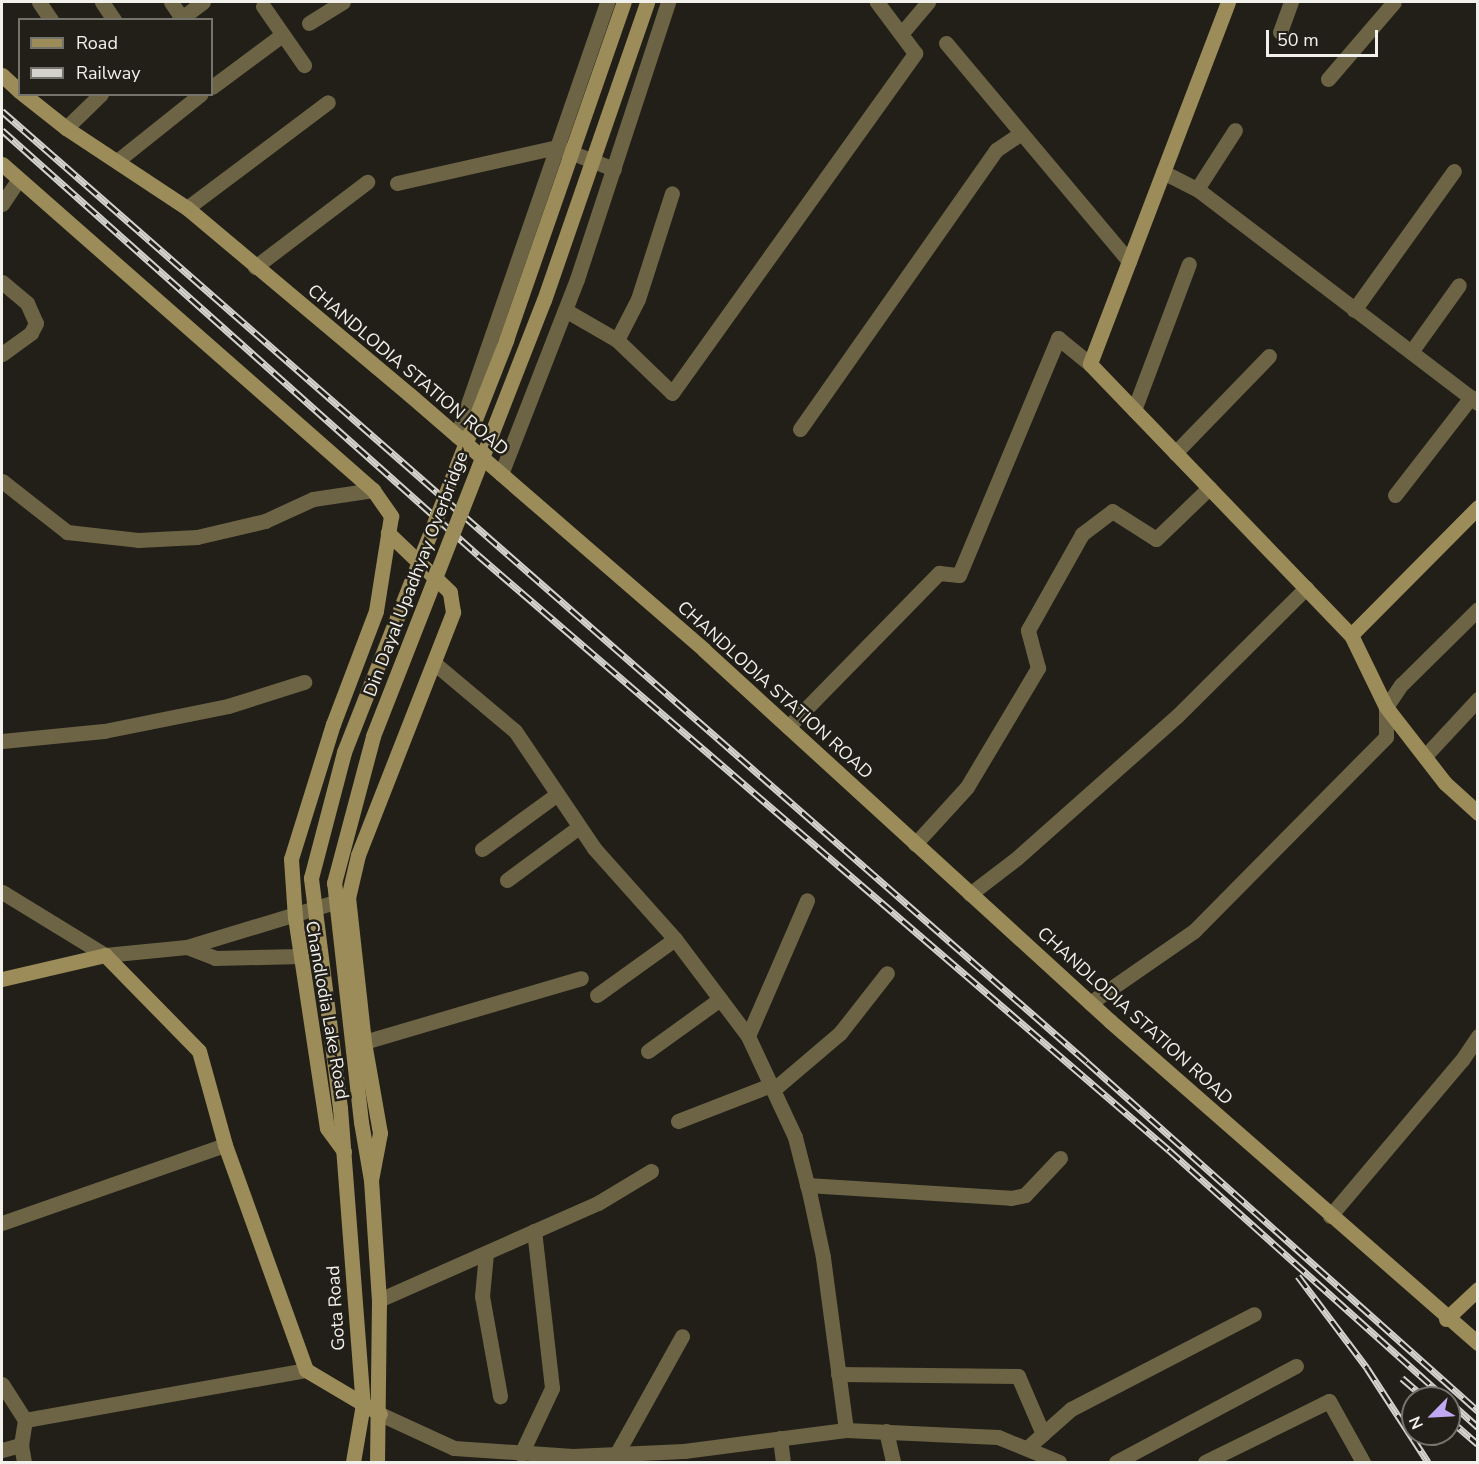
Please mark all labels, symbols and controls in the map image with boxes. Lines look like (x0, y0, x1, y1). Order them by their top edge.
legend (18, 18, 213, 96)
scale bar (1269, 18, 1382, 56)
text: 50 m (1277, 28, 1319, 52)
text: Road (76, 31, 118, 55)
text: Railway (76, 61, 141, 85)
street label: CHANDLODIA STATION ROAD (303, 280, 513, 460)
street label: Din Dayal Upadhyay Overbridge (359, 448, 473, 700)
street label: CHANDLODIA STATION ROAD (673, 597, 877, 783)
street label: Chandlodia Lake Road (301, 919, 353, 1101)
street label: CHANDLODIA STATION ROAD (1033, 923, 1237, 1109)
street label: Gota Road (322, 1265, 350, 1351)
north arrow (1401, 1386, 1461, 1446)
text: N (1404, 1413, 1429, 1432)

